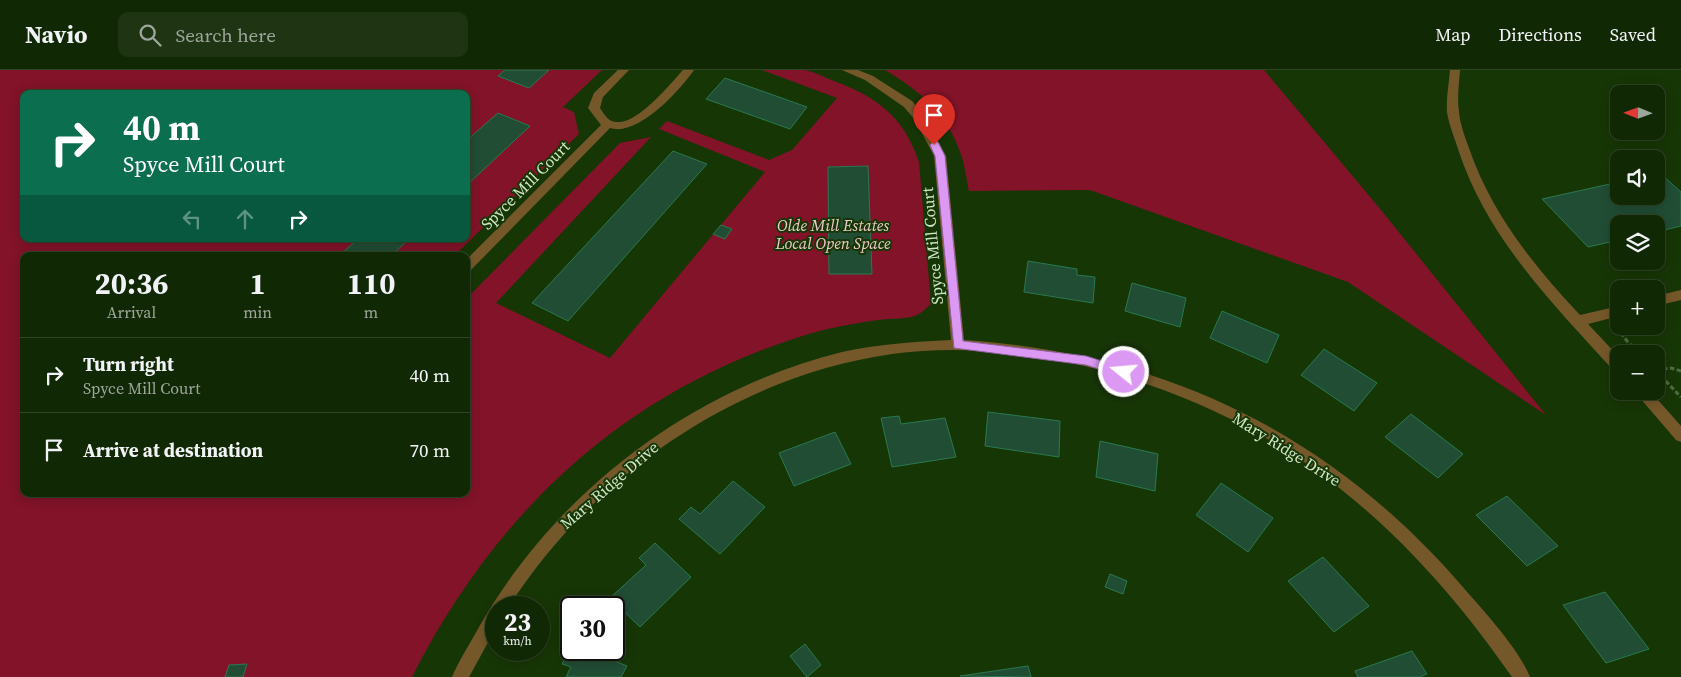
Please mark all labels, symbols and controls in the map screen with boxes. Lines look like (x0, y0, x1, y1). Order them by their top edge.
search box (118, 12, 468, 57)
text: Navio (25, 18, 88, 51)
icon: search (136, 21, 164, 49)
text: Search here (176, 22, 276, 48)
text: Map (1435, 22, 1471, 47)
text: Directions (1499, 22, 1582, 47)
text: Saved (1610, 22, 1656, 47)
north arrow (1610, 85, 1665, 140)
map controls (1610, 85, 1665, 400)
pin (913, 94, 955, 145)
icon: arrive (920, 101, 948, 129)
text: 40 m (123, 104, 200, 152)
icon: right (40, 110, 105, 175)
street label: Spyce Mill Court (476, 135, 575, 234)
text: Spyce Mill Court (123, 149, 285, 179)
button: sound (1610, 150, 1665, 205)
street label: Spyce Mill Court (916, 186, 948, 306)
icon: left (178, 205, 206, 233)
icon: ahead (231, 205, 259, 233)
icon: right (284, 205, 312, 233)
park label: Olde Mill Estates Local Open Space (774, 214, 891, 254)
button: layers (1610, 215, 1665, 270)
text: 20:36 (95, 263, 169, 304)
text: 1 (249, 263, 266, 304)
text: 110 (347, 263, 395, 304)
button: + (1610, 280, 1665, 335)
text: Arrival (107, 301, 156, 323)
text: min (243, 301, 272, 323)
text: m (364, 301, 378, 323)
position arrow (1097, 345, 1149, 397)
button: − (1610, 345, 1665, 400)
text: Turn right (83, 351, 174, 377)
icon: right (40, 361, 68, 389)
text: 40 m (409, 362, 450, 388)
text: Spyce Mill Court (83, 377, 201, 399)
street label: Mary Ridge Drive (1229, 407, 1345, 491)
icon: arrive (40, 436, 68, 464)
street label: Mary Ridge Drive (555, 436, 663, 534)
text: Arrive at destination (83, 437, 263, 463)
text: 70 m (409, 437, 450, 463)
speed limit sign: 30 (560, 596, 625, 661)
text: 23 (504, 605, 531, 639)
text: km/h (503, 633, 532, 649)

